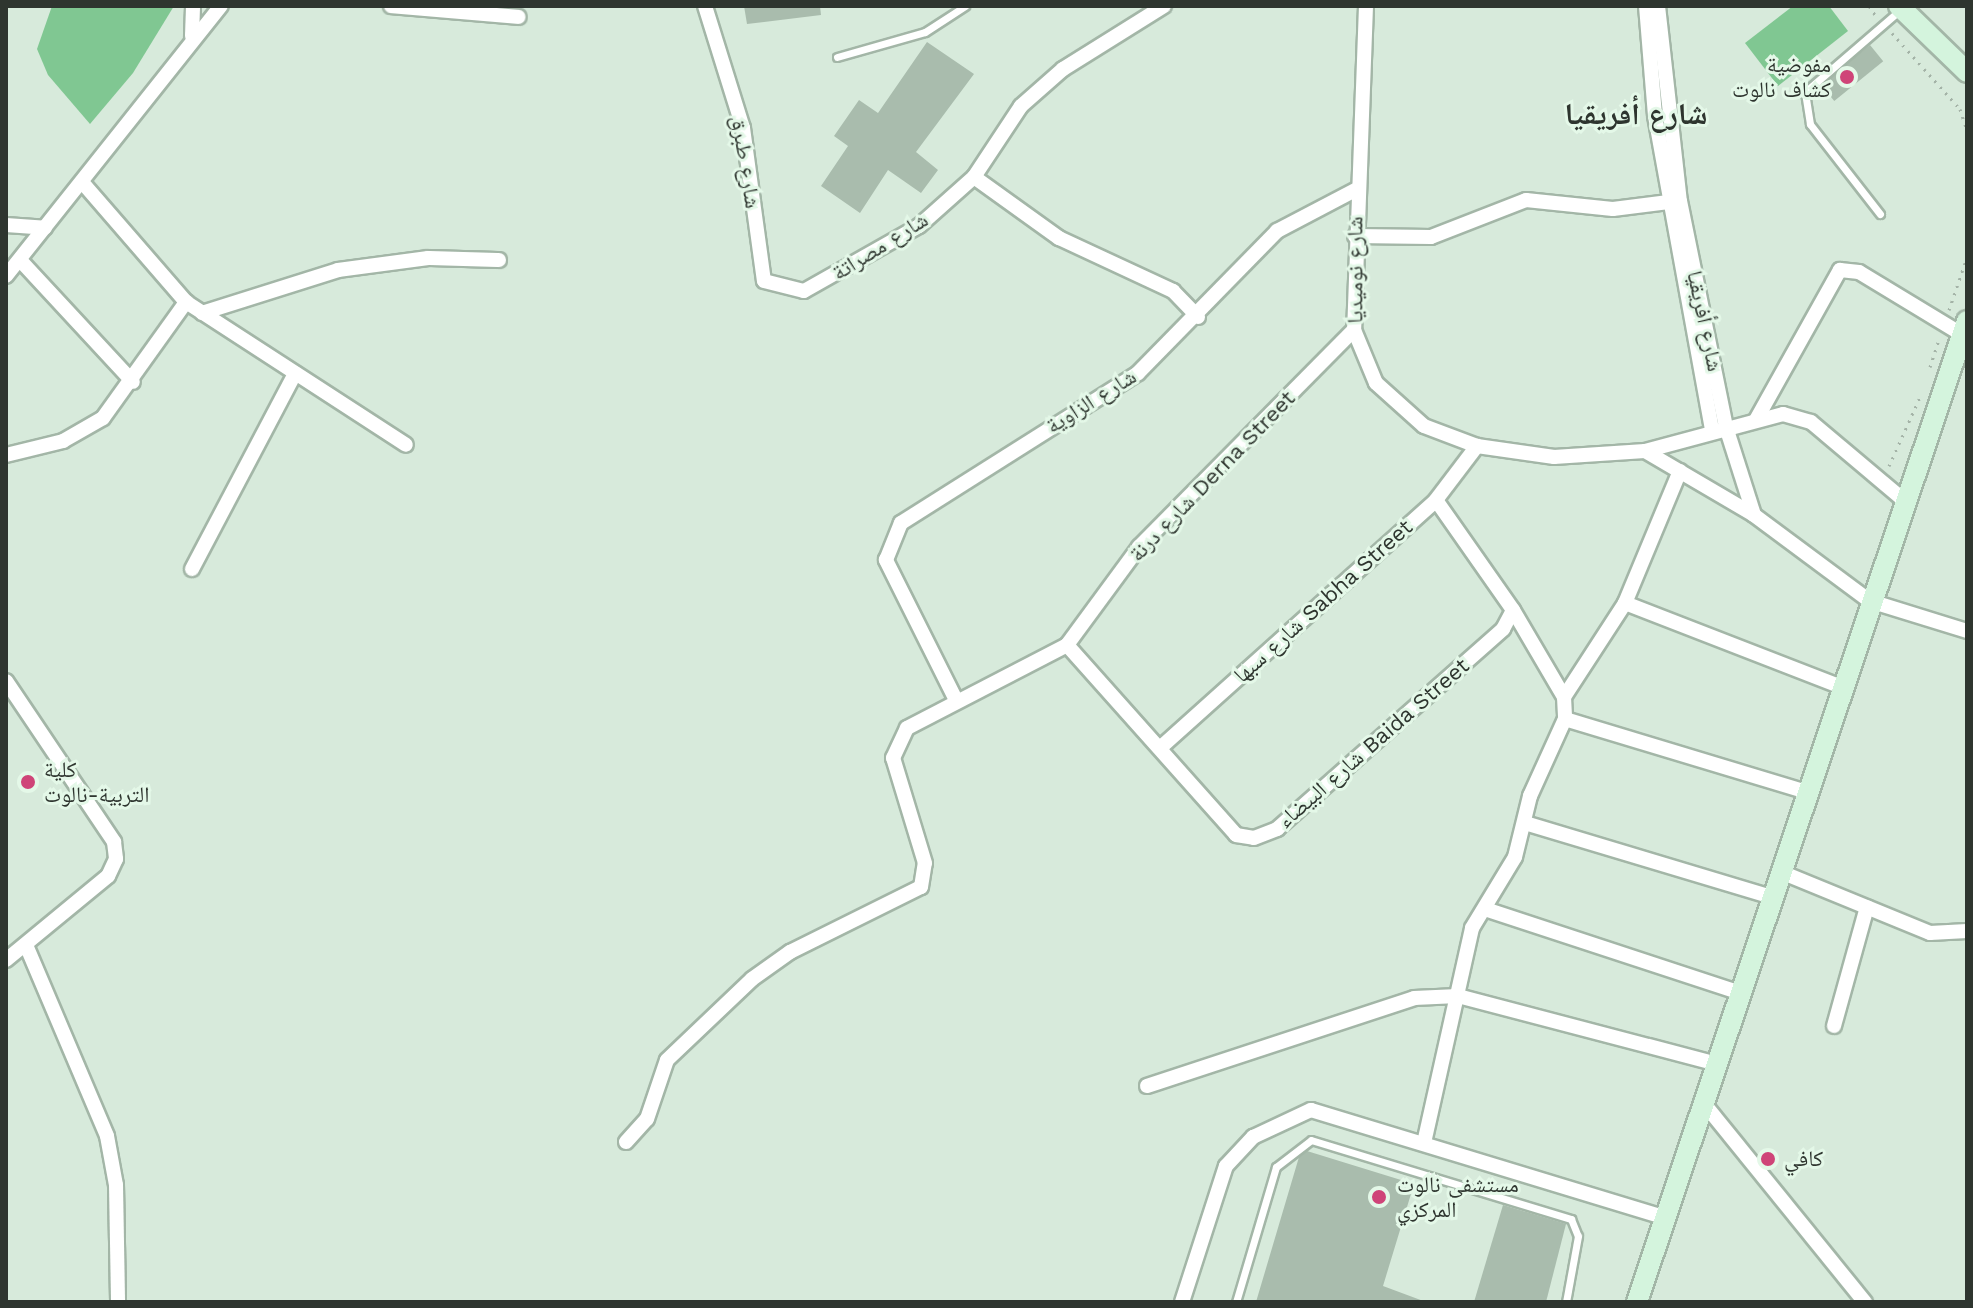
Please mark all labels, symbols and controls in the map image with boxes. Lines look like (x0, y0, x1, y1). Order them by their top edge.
place label: مفوضية كشاف نالوت (1732, 51, 1831, 102)
marker: مفوضية كشاف نالوت (1838, 68, 1856, 86)
district label: شارع أفريقيا (1565, 96, 1707, 132)
street label: شارع طبرق (726, 114, 766, 210)
street label: شارع مصراتة (827, 206, 933, 286)
street label: شارع نوميديا (1342, 216, 1368, 324)
street label: شارع أفريقيا (1681, 268, 1729, 374)
street label: شارع الزاوية (1041, 363, 1141, 439)
street label: شارع درنة Derna Street (1123, 385, 1301, 567)
street label: شارع سبها Sabha Street (1228, 514, 1418, 688)
street label: شارع البيضاء Baida Street (1272, 652, 1474, 834)
place label: كلية التربية-نالوت (44, 756, 149, 808)
marker: كلية التربية-نالوت (19, 773, 37, 791)
place label: كافي (1784, 1146, 1823, 1172)
marker: كافي (1759, 1150, 1777, 1168)
place label: مستشفى نالوت المركزي (1397, 1171, 1519, 1222)
marker: مستشفى نالوت المركزي (1368, 1186, 1390, 1208)

